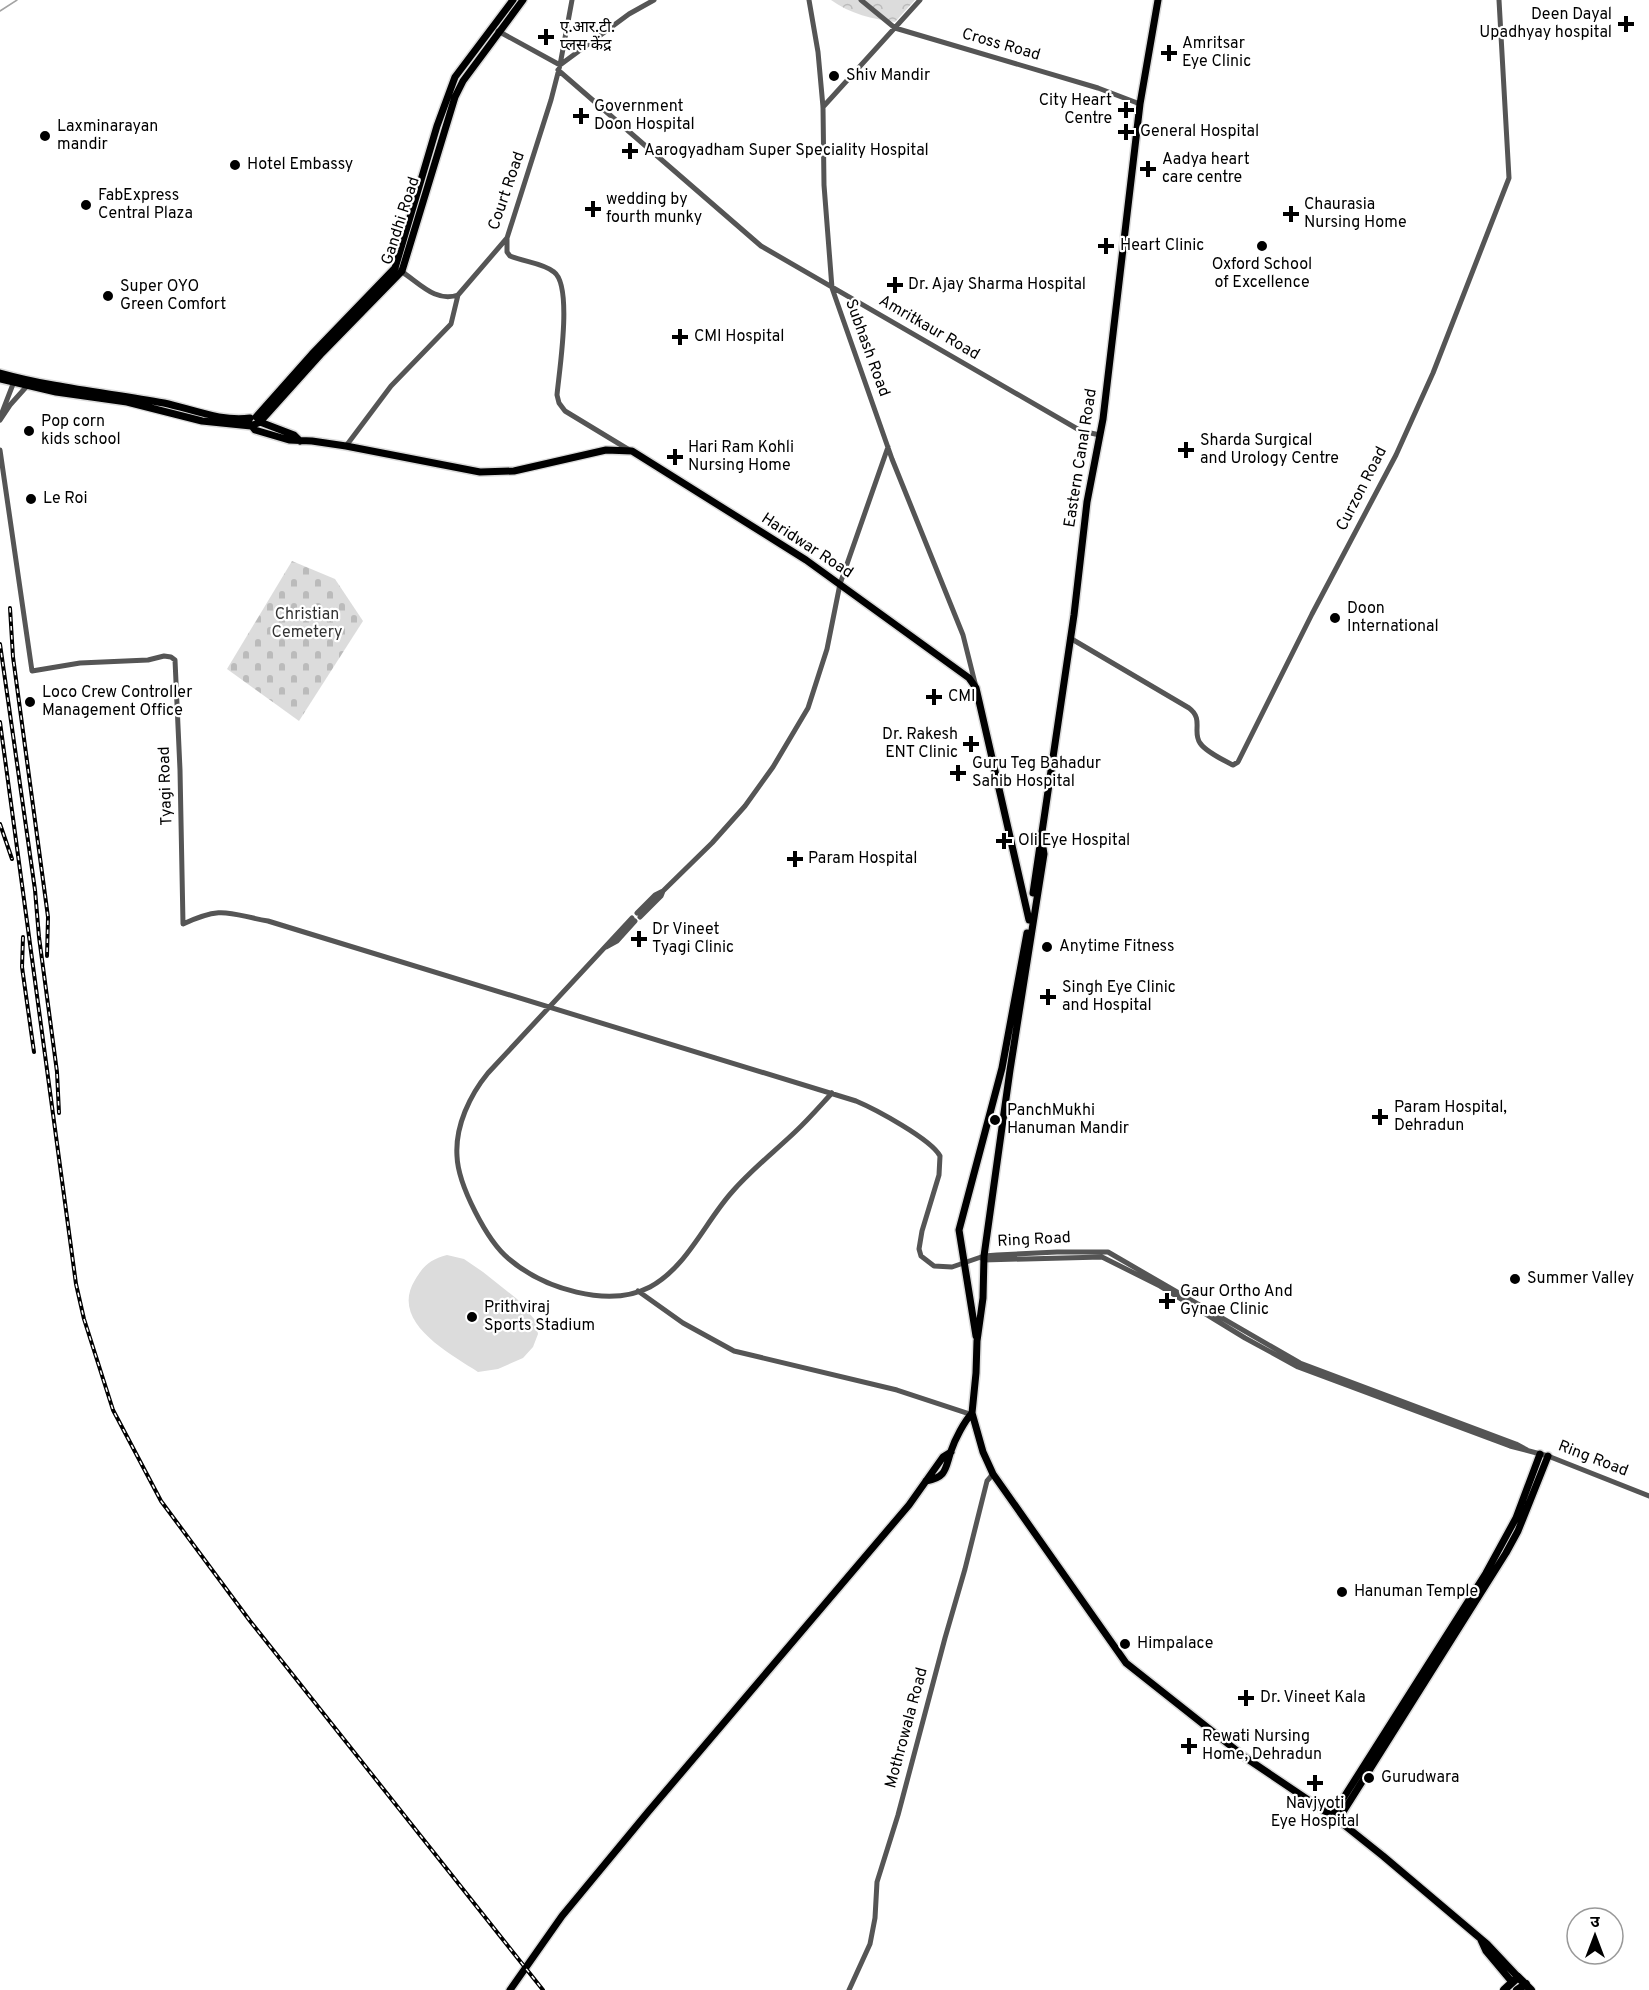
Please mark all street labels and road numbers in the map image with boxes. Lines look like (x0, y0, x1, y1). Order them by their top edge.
street label: Cross Road (959, 24, 1043, 66)
street label: Court Road (484, 149, 530, 233)
street label: Gandhi Road (377, 174, 425, 268)
street label: Amritkaur Road (875, 291, 983, 365)
street label: Subhash Road (840, 296, 894, 400)
street label: Eastern Canal Road (1060, 387, 1102, 529)
street label: Curzon Road (1332, 443, 1392, 535)
street label: Haridwar Road (757, 509, 857, 583)
street label: Tyagi Road (155, 746, 177, 826)
street label: Ring Road (997, 1228, 1071, 1252)
street label: Ring Road (1555, 1436, 1631, 1482)
street label: Mothrowala Road (881, 1665, 933, 1791)

